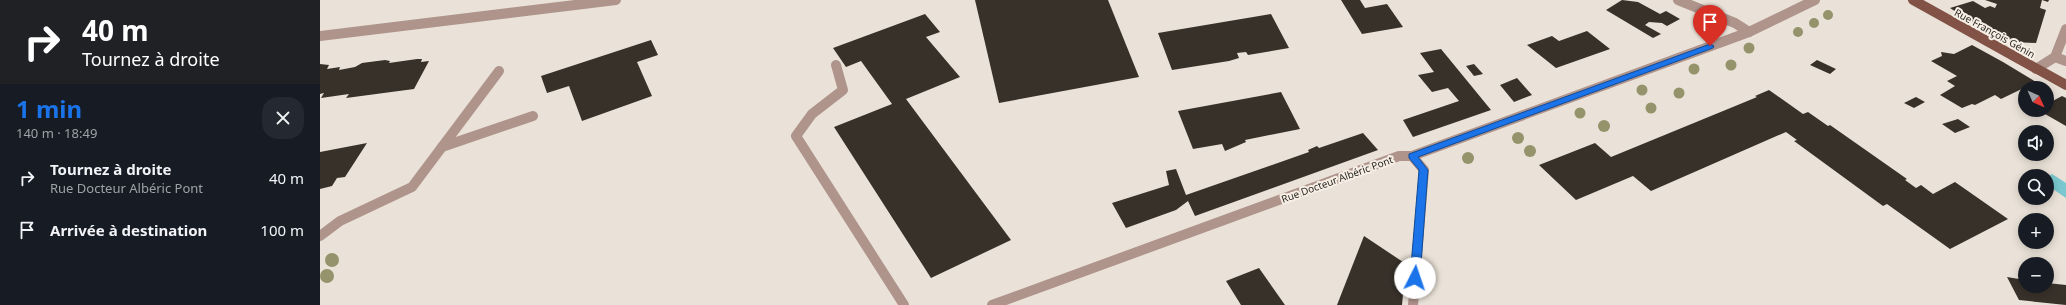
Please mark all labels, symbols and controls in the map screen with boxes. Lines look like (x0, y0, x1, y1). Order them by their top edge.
pin (1693, 5, 1727, 46)
street label: Rue François Génin (1952, 5, 2038, 61)
text: 40 m (82, 11, 149, 49)
icon: arrive (1699, 11, 1721, 33)
icon: right (16, 16, 68, 68)
text: Tournez à droite (82, 47, 220, 71)
north arrow (2018, 81, 2054, 117)
map controls (2018, 81, 2054, 293)
text: 1 min (16, 92, 82, 125)
button: close (262, 97, 304, 139)
text: 140 m · 18:49 (16, 124, 97, 142)
button: sound (2018, 125, 2054, 161)
street label: Rue Docteur Albéric Pont (1279, 152, 1395, 206)
text: Tournez à droite (50, 159, 171, 179)
icon: right (16, 167, 38, 189)
text: 40 m (269, 168, 304, 188)
button: search (2018, 169, 2054, 205)
text: Rue Docteur Albéric Pont (50, 179, 203, 197)
button: + (2018, 213, 2054, 249)
icon: arrive (16, 219, 38, 241)
text: Arrivée à destination (50, 220, 207, 240)
text: 100 m (260, 220, 304, 240)
position arrow (1394, 257, 1436, 299)
button: − (2018, 257, 2054, 293)

